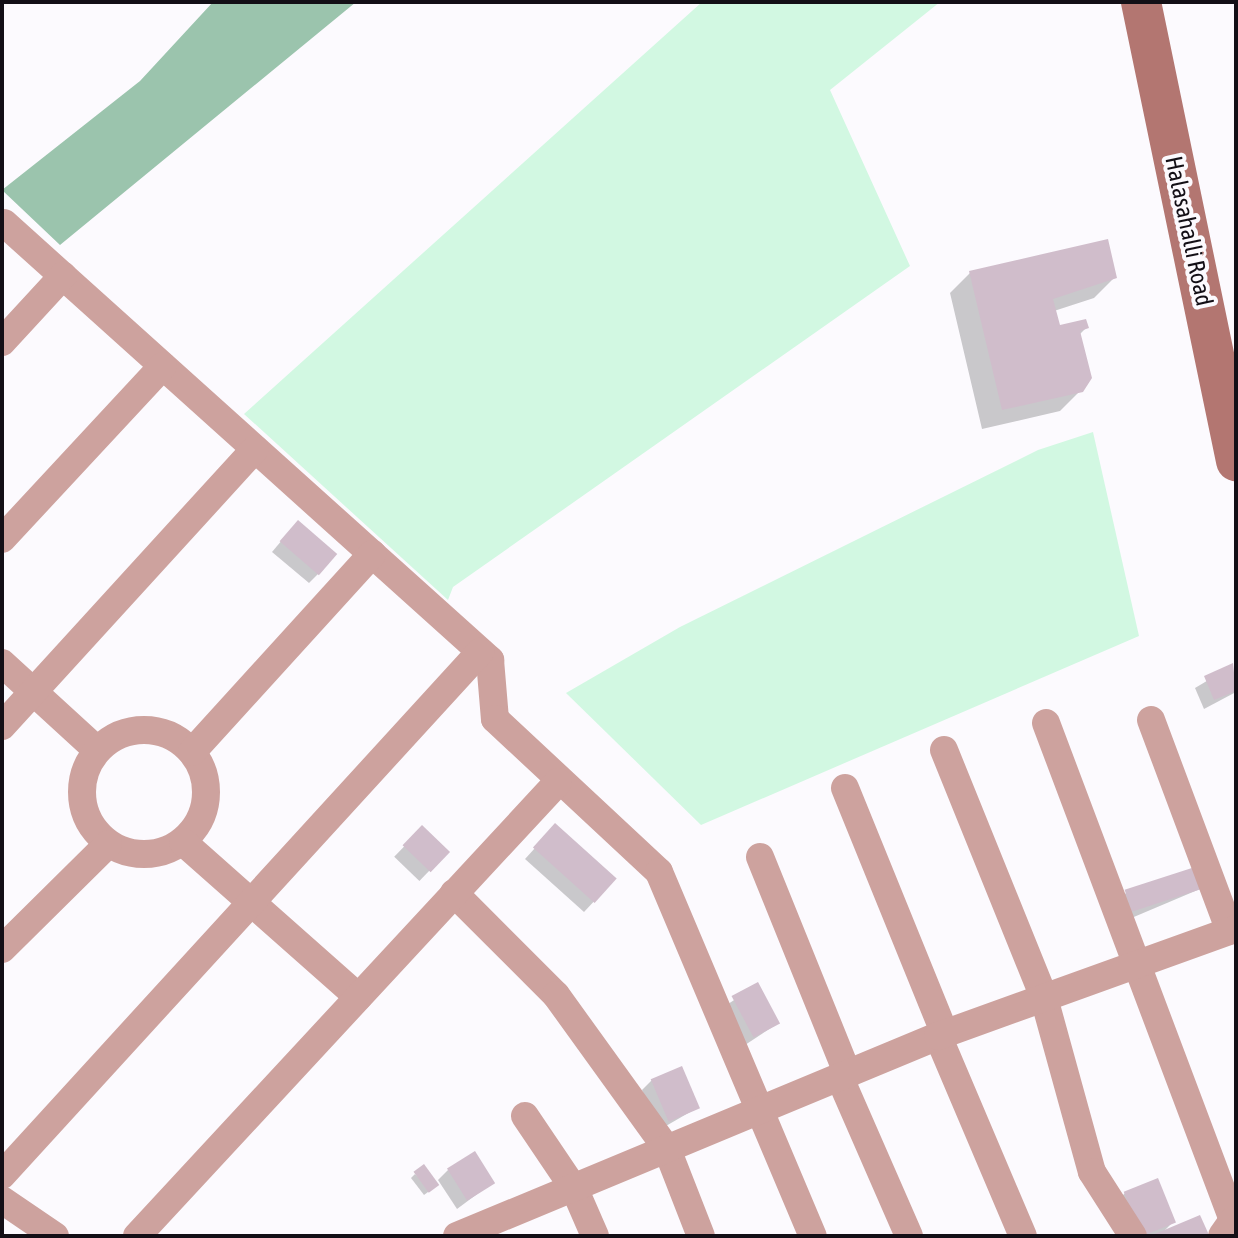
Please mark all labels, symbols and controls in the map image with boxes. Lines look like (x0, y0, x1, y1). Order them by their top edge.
street label: Halasahalli Road (1159, 153, 1219, 309)

